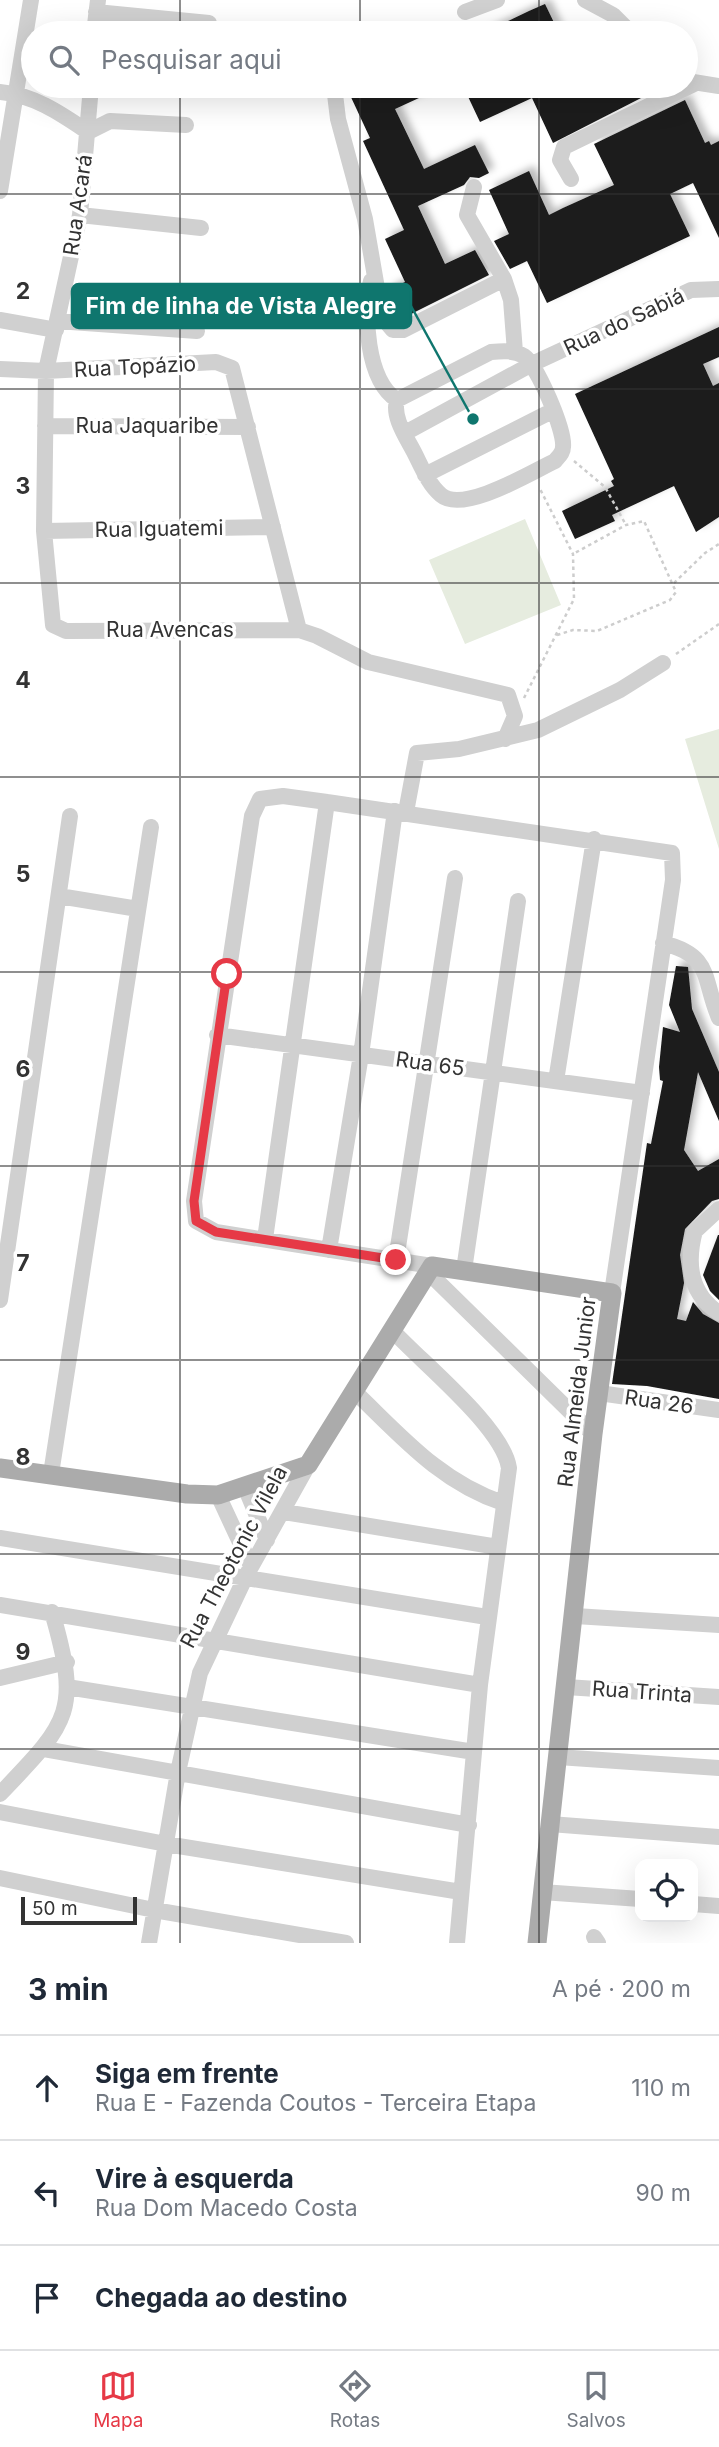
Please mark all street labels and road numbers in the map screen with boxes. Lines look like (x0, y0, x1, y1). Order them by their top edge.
street label: Rua Acará (58, 153, 97, 257)
street label: Rua do Sabiá (560, 283, 688, 360)
street label: Rua Topázio (73, 351, 197, 382)
street label: Rua Jaquaribe (76, 413, 218, 438)
street label: Rua Iguatemi (94, 515, 224, 542)
street label: Rua Avencas (106, 617, 234, 642)
street label: Rua 65 (394, 1046, 466, 1081)
street label: Rua Almeida Junior (552, 1295, 601, 1489)
street label: Rua 26 (623, 1384, 695, 1419)
street label: Rua Theotonic Vilela (175, 1461, 292, 1652)
street label: Rua Trinta (591, 1676, 693, 1707)

